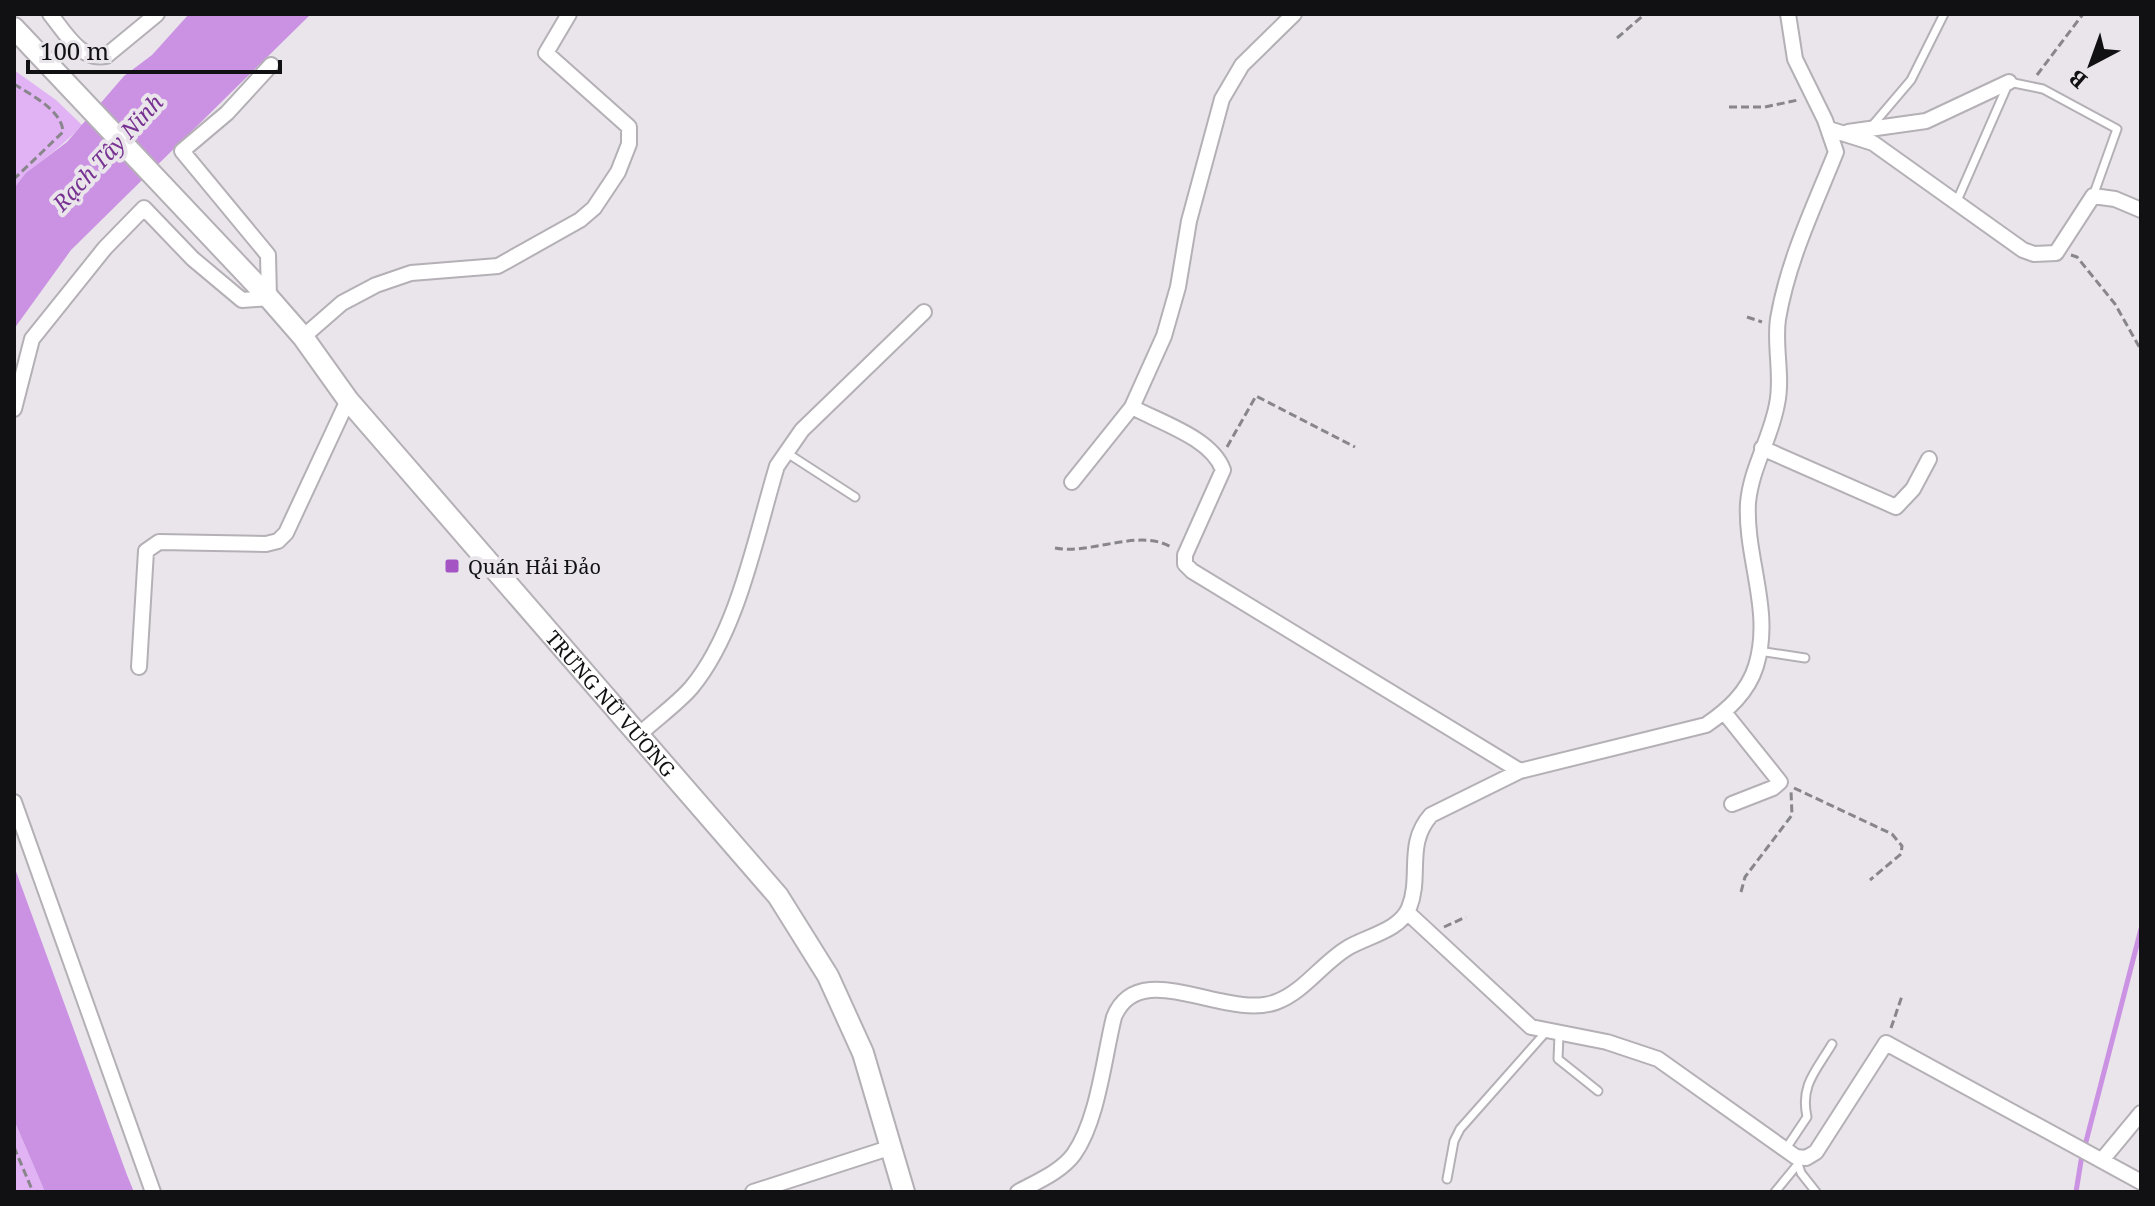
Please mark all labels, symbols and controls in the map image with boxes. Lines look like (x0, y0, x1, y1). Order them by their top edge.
scale bar (28, 24, 280, 74)
north arrow (2051, 24, 2131, 104)
text: 100 m (40, 34, 109, 67)
text: B (2062, 64, 2093, 96)
water label: Rạch Tây Ninh (44, 87, 169, 218)
place label: Quán Hải Đảo (468, 553, 601, 580)
marker: Quán Hải Đảo (443, 557, 461, 575)
street label: TRƯNG NỮ VƯƠNG (540, 624, 682, 782)

